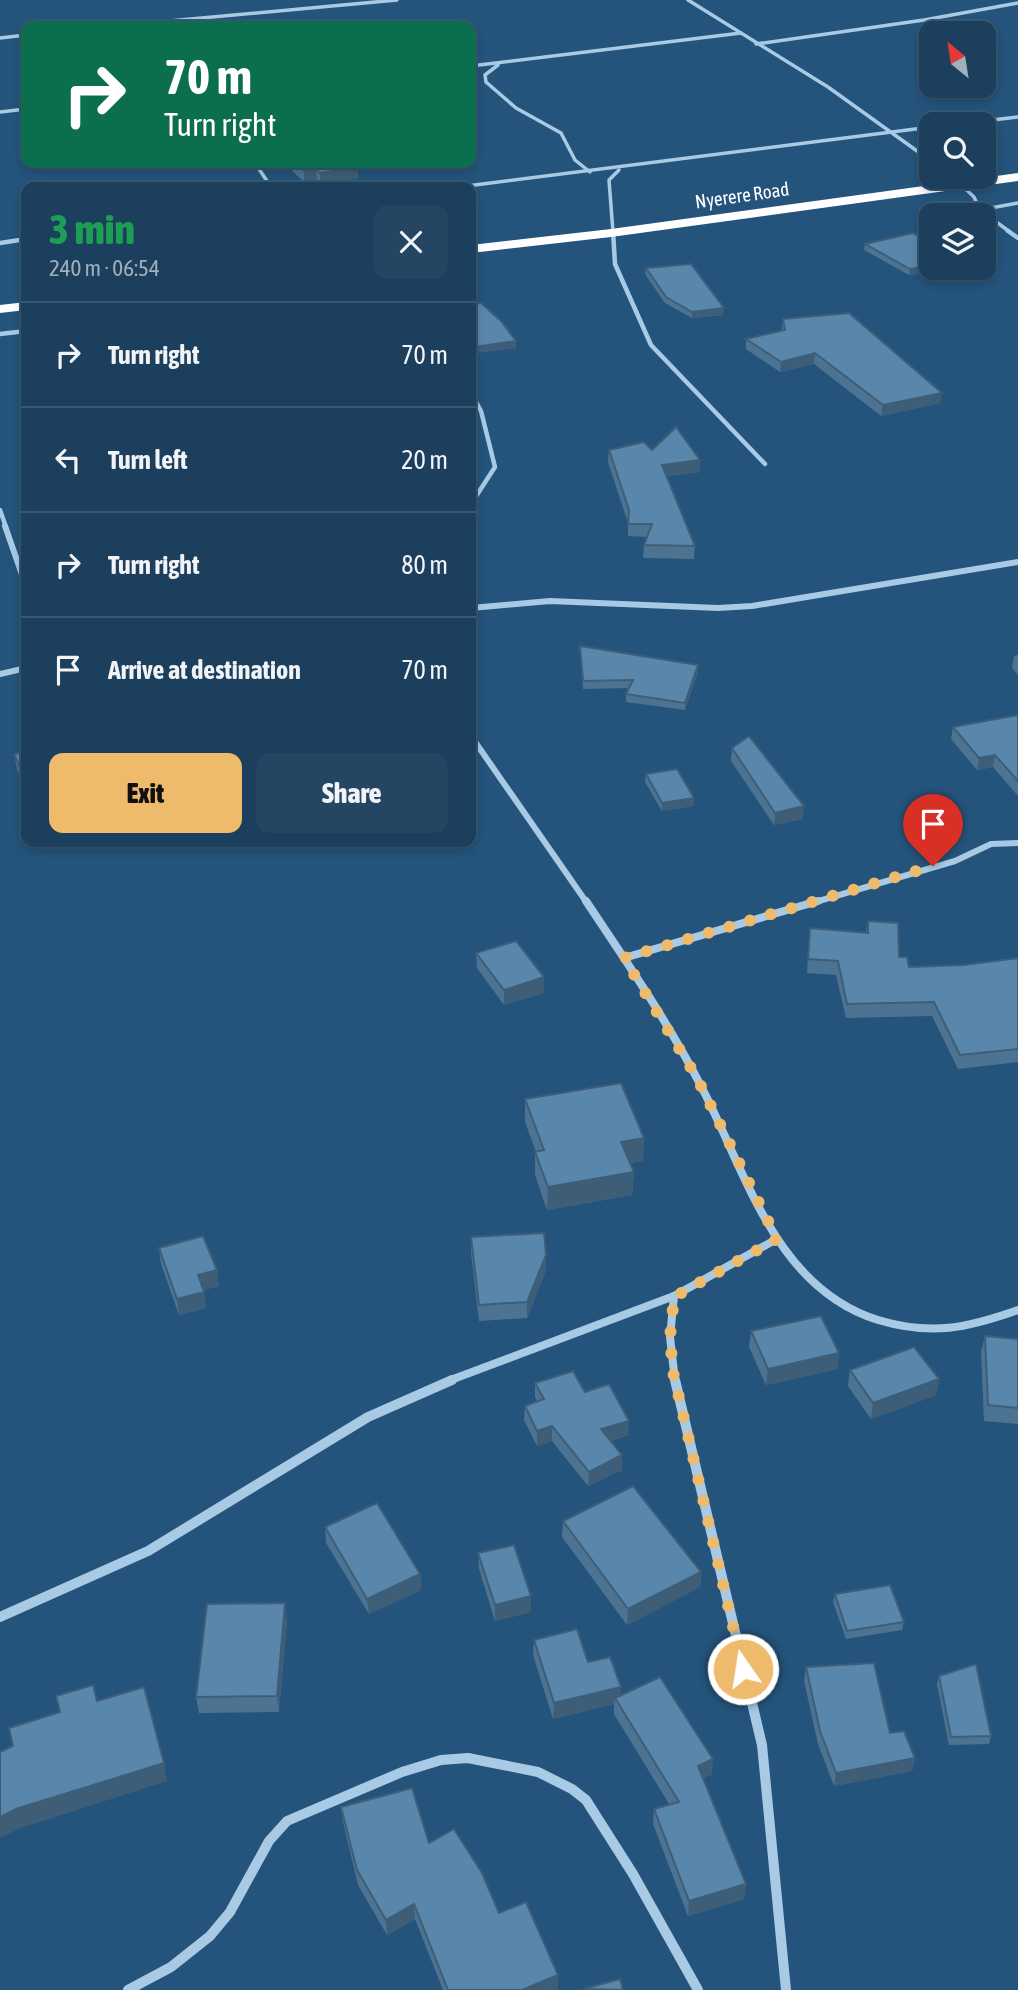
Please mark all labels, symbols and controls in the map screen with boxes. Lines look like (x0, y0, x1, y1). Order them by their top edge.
north arrow (919, 21, 996, 98)
map controls (919, 21, 996, 280)
text: 70 m (164, 48, 252, 104)
icon: right (49, 49, 140, 140)
text: Turn right (164, 106, 277, 143)
button: search (919, 112, 996, 189)
street label: Nyerere Road (694, 178, 790, 212)
button: layers (919, 203, 996, 280)
text: 3 min (49, 205, 135, 253)
button: close (374, 205, 448, 279)
text: 240 m · 06:54 (49, 255, 160, 281)
icon: right (49, 336, 87, 374)
text: Turn right (108, 340, 199, 370)
text: 70 m (401, 340, 448, 370)
icon: left (49, 441, 87, 479)
text: Turn left (108, 445, 188, 475)
text: 20 m (401, 445, 448, 475)
icon: right (49, 546, 87, 584)
text: Turn right (108, 550, 199, 580)
text: 80 m (401, 550, 448, 580)
icon: arrive (49, 651, 87, 689)
text: Arrive at destination (108, 655, 301, 685)
text: 70 m (401, 655, 448, 685)
button: Exit (49, 753, 242, 833)
button: Share (256, 753, 448, 833)
pin (903, 794, 963, 866)
icon: arrive (914, 805, 952, 843)
position arrow (706, 1632, 780, 1706)

